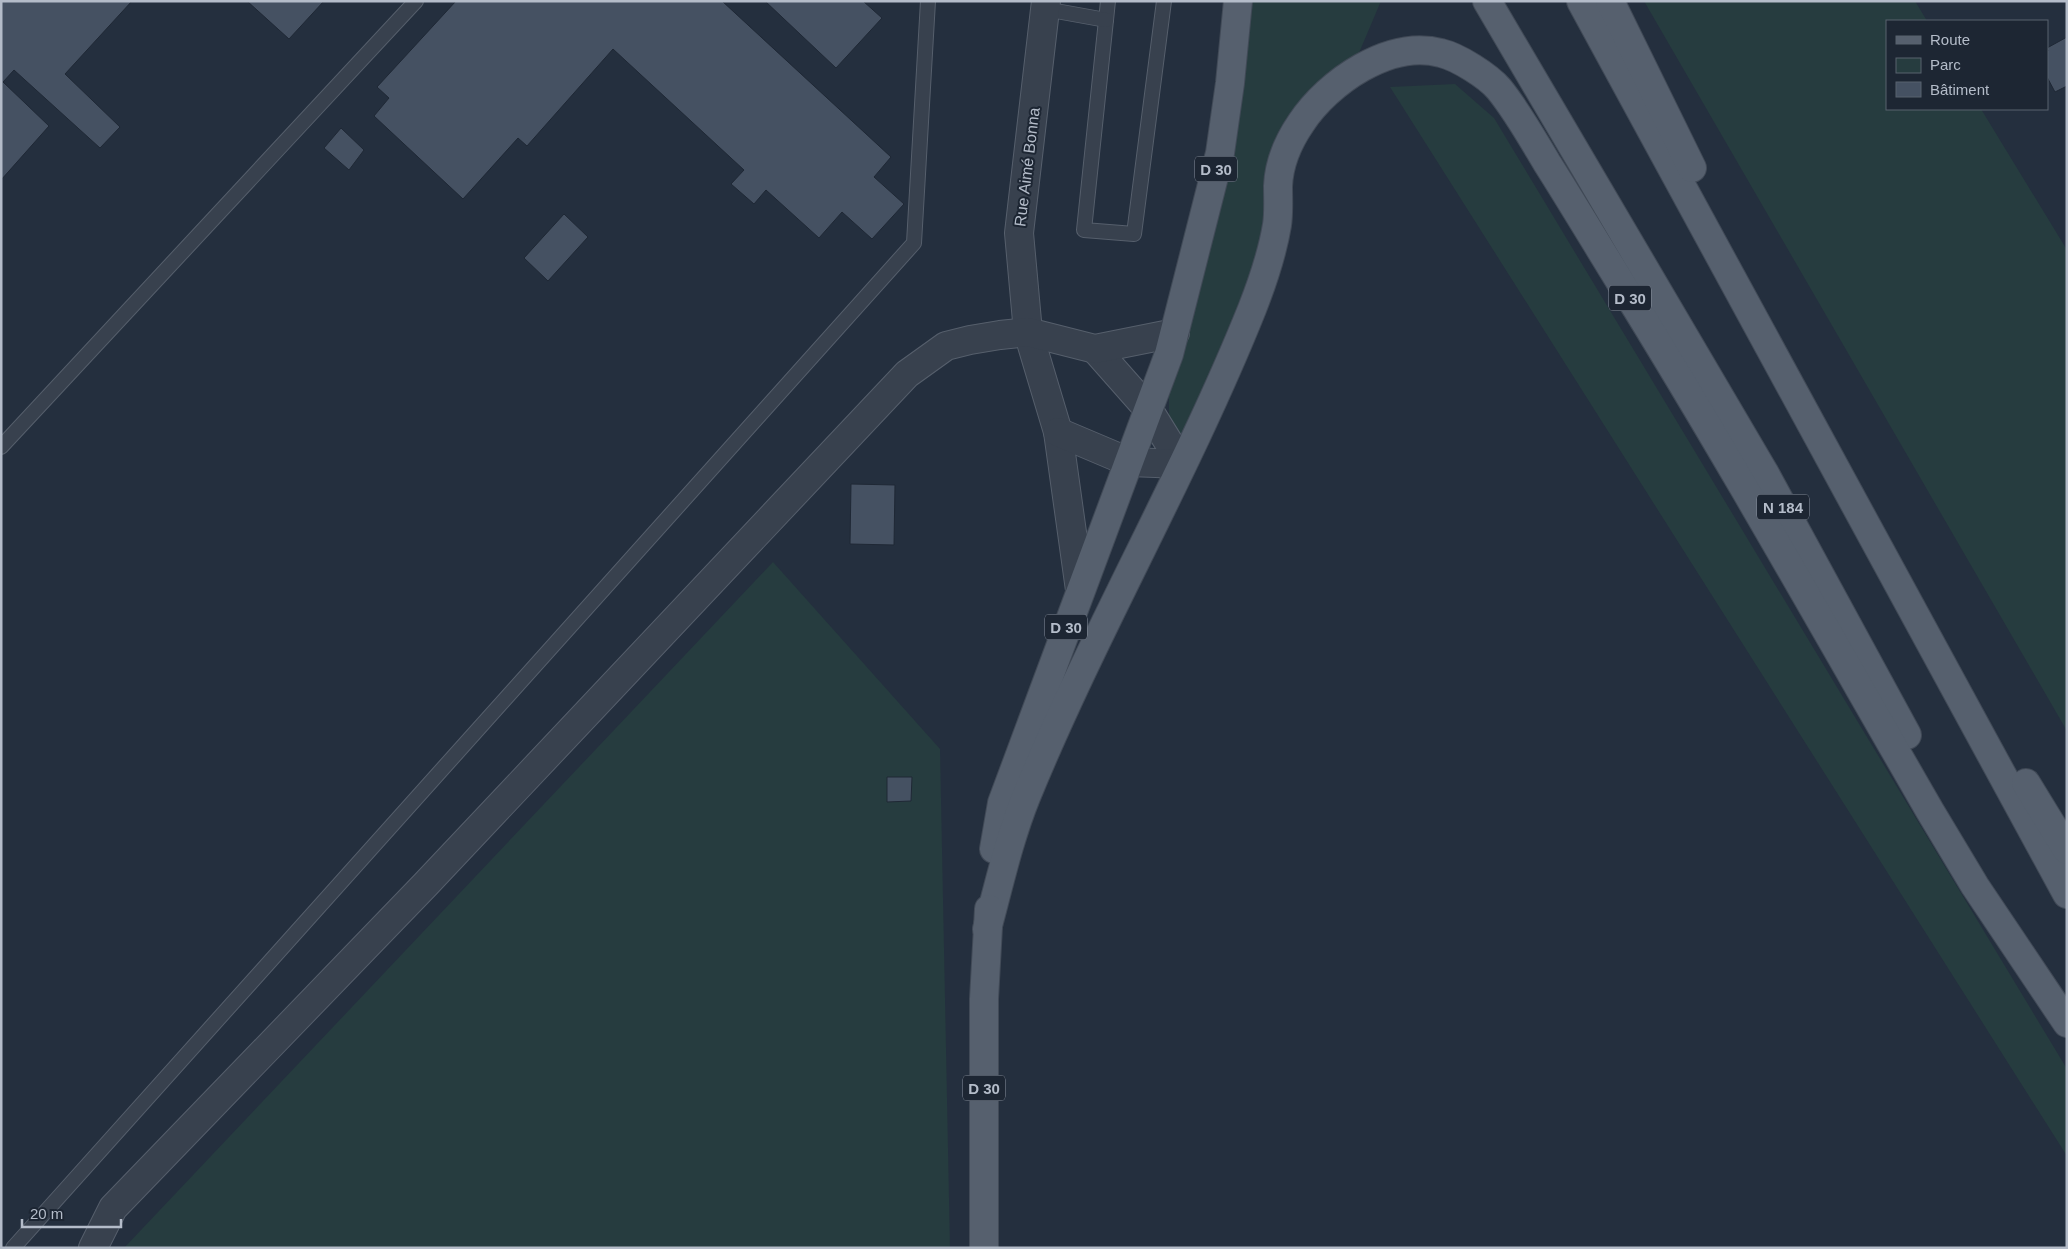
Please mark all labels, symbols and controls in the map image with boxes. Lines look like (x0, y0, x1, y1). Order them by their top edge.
legend (1886, 20, 2048, 110)
text: Route (1930, 31, 1970, 48)
text: Parc (1930, 56, 1961, 73)
text: Bâtiment (1930, 81, 1990, 98)
street label: Rue Aimé Bonna (1011, 106, 1043, 228)
road number: D 30 (1195, 156, 1237, 182)
road number: D 30 (1609, 286, 1651, 310)
road number: N 184 (1757, 494, 1809, 520)
road number: D 30 (1045, 614, 1087, 640)
road number: D 30 (963, 1076, 1005, 1100)
scale bar (22, 1196, 121, 1228)
text: 20 m (30, 1205, 63, 1222)

